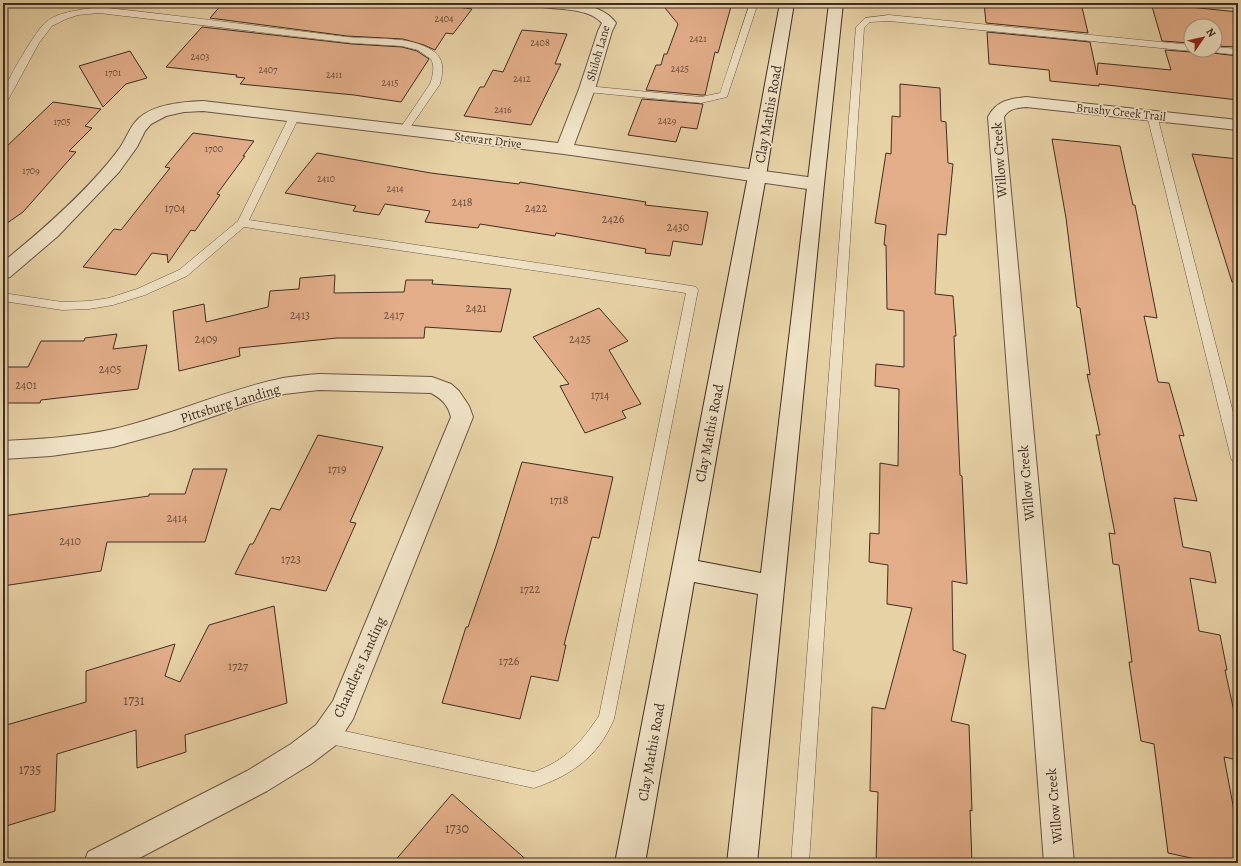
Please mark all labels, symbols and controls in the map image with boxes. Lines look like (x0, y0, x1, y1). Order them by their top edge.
house number: 2404 (434, 12, 454, 25)
north arrow (1183, 18, 1223, 58)
street label: Shiloh Lane (582, 23, 614, 83)
text: N (1202, 25, 1219, 40)
house number: 2421 (689, 32, 707, 45)
house number: 2408 (530, 36, 550, 49)
house number: 2403 (191, 50, 209, 63)
house number: 2425 (671, 62, 689, 75)
house number: 2407 (259, 63, 278, 76)
street label: Clay Mathis Road (751, 63, 787, 165)
house number: 1701 (105, 66, 122, 79)
house number: 2411 (326, 68, 343, 81)
house number: 2412 (513, 72, 531, 85)
house number: 2415 (382, 76, 399, 89)
street label: Brushy Creek Trail (1075, 99, 1167, 125)
house number: 2416 (494, 103, 512, 116)
house number: 2429 (658, 114, 677, 127)
house number: 1705 (53, 115, 71, 128)
street label: Willow Creek (987, 121, 1012, 199)
street label: Stewart Drive (454, 128, 522, 152)
house number: 1700 (205, 142, 223, 155)
house number: 1709 (22, 164, 40, 177)
house number: 2410 (317, 172, 335, 185)
house number: 2414 (386, 182, 404, 195)
house number: 2418 (451, 194, 473, 210)
house number: 1704 (165, 200, 186, 216)
house number: 2422 (525, 200, 548, 216)
house number: 2426 (602, 211, 625, 227)
house number: 2430 (667, 219, 689, 235)
house number: 2421 (466, 300, 486, 316)
house number: 2413 (290, 307, 310, 323)
house number: 2417 (384, 307, 405, 323)
house number: 2409 (195, 331, 218, 347)
house number: 2425 (569, 331, 591, 347)
house number: 2405 (99, 361, 121, 377)
house number: 2401 (15, 377, 37, 393)
street label: Pittsburg Landing (178, 379, 282, 428)
street label: Clay Mathis Road (691, 382, 728, 484)
house number: 1714 (591, 387, 610, 403)
street label: Willow Creek (1014, 444, 1039, 523)
house number: 1719 (328, 461, 346, 477)
house number: 1718 (549, 492, 569, 508)
house number: 2414 (167, 510, 188, 526)
house number: 2410 (59, 533, 81, 549)
house number: 1723 (281, 551, 301, 567)
house number: 1722 (520, 581, 541, 597)
street label: Chandlers Landing (329, 614, 390, 721)
house number: 1726 (499, 653, 520, 669)
house number: 1727 (228, 658, 249, 674)
house number: 1731 (123, 691, 145, 710)
street label: Clay Mathis Road (634, 701, 670, 803)
house number: 1735 (19, 760, 41, 779)
street label: Willow Creek (1042, 767, 1067, 846)
house number: 1730 (445, 819, 469, 838)

